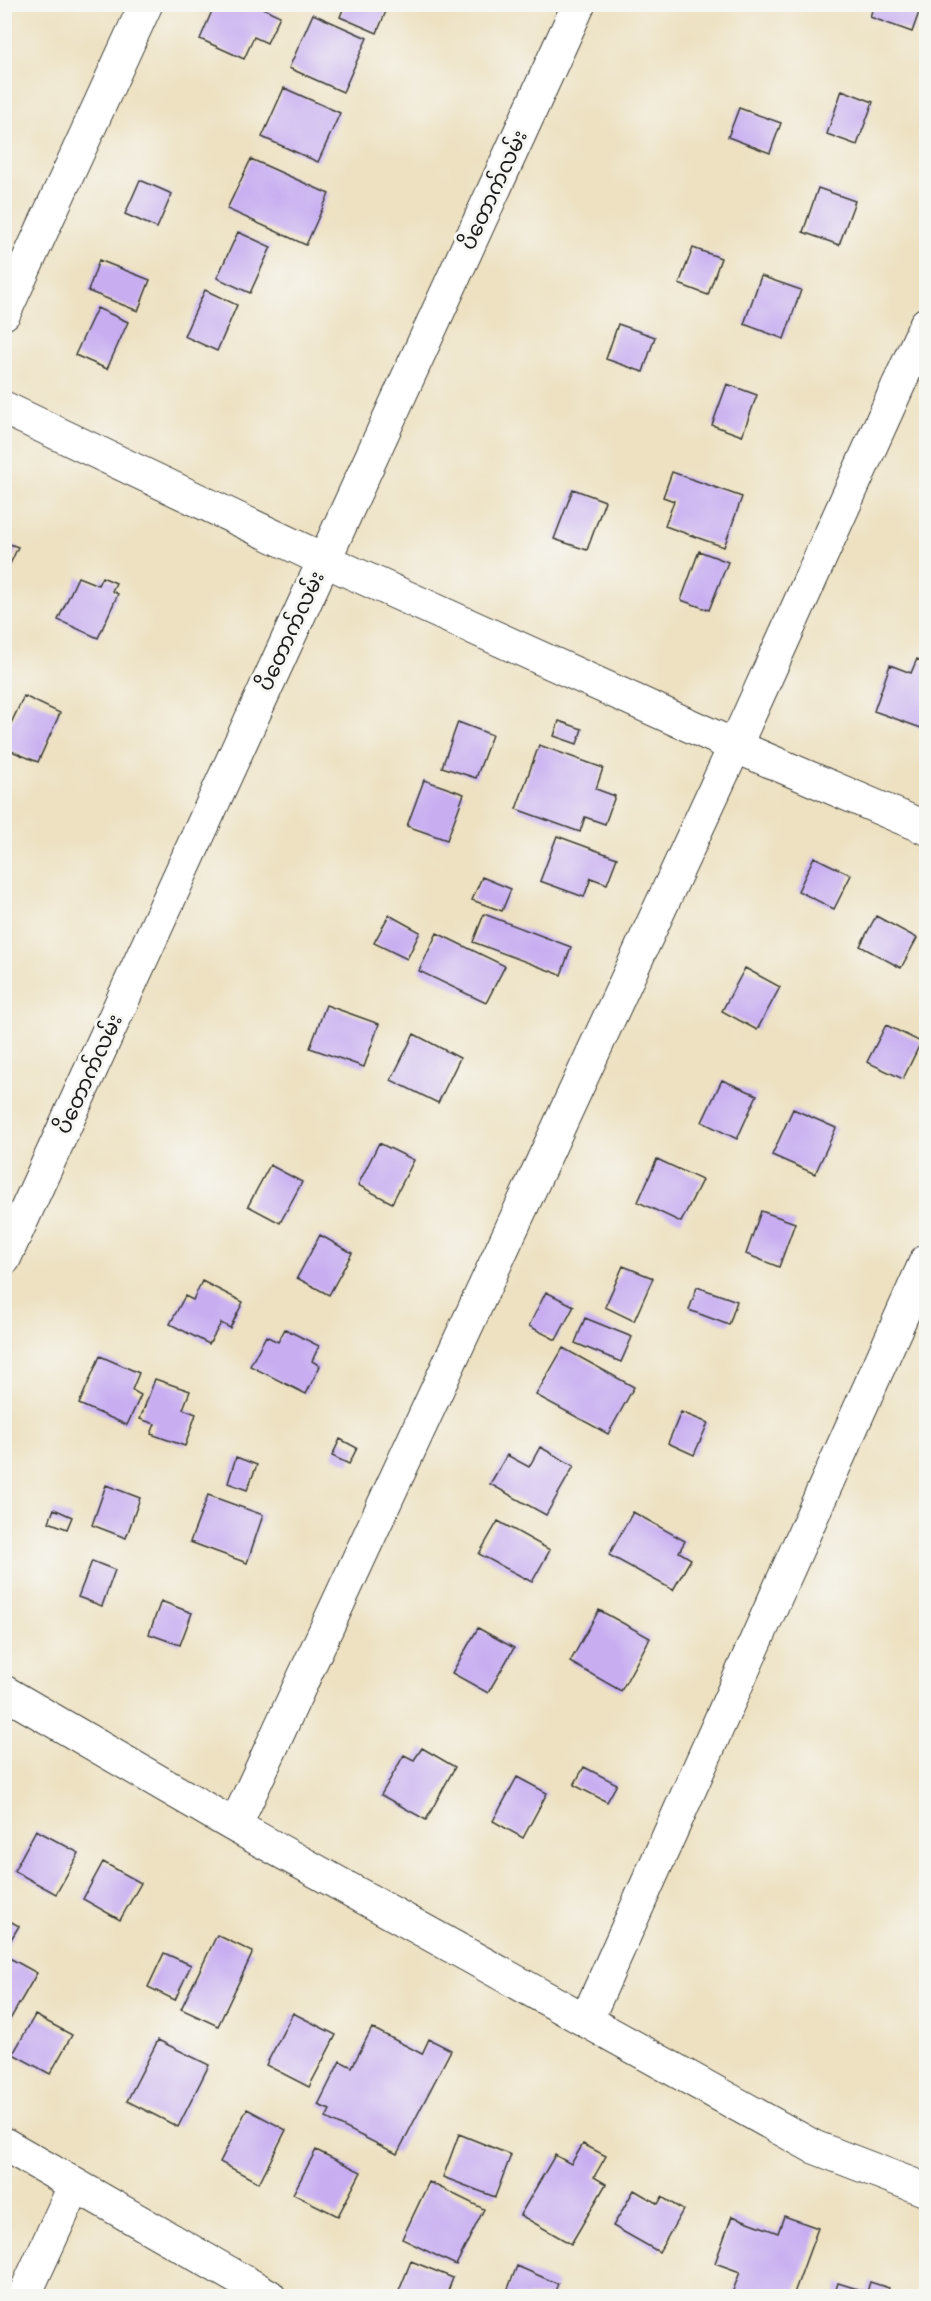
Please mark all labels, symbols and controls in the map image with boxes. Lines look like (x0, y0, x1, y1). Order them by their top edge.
street label: ပိတောက်လမ်း (452, 125, 537, 256)
street label: ပိတောက်လမ်း (249, 566, 334, 697)
street label: ပိတောက်လမ်း (47, 1009, 132, 1140)

